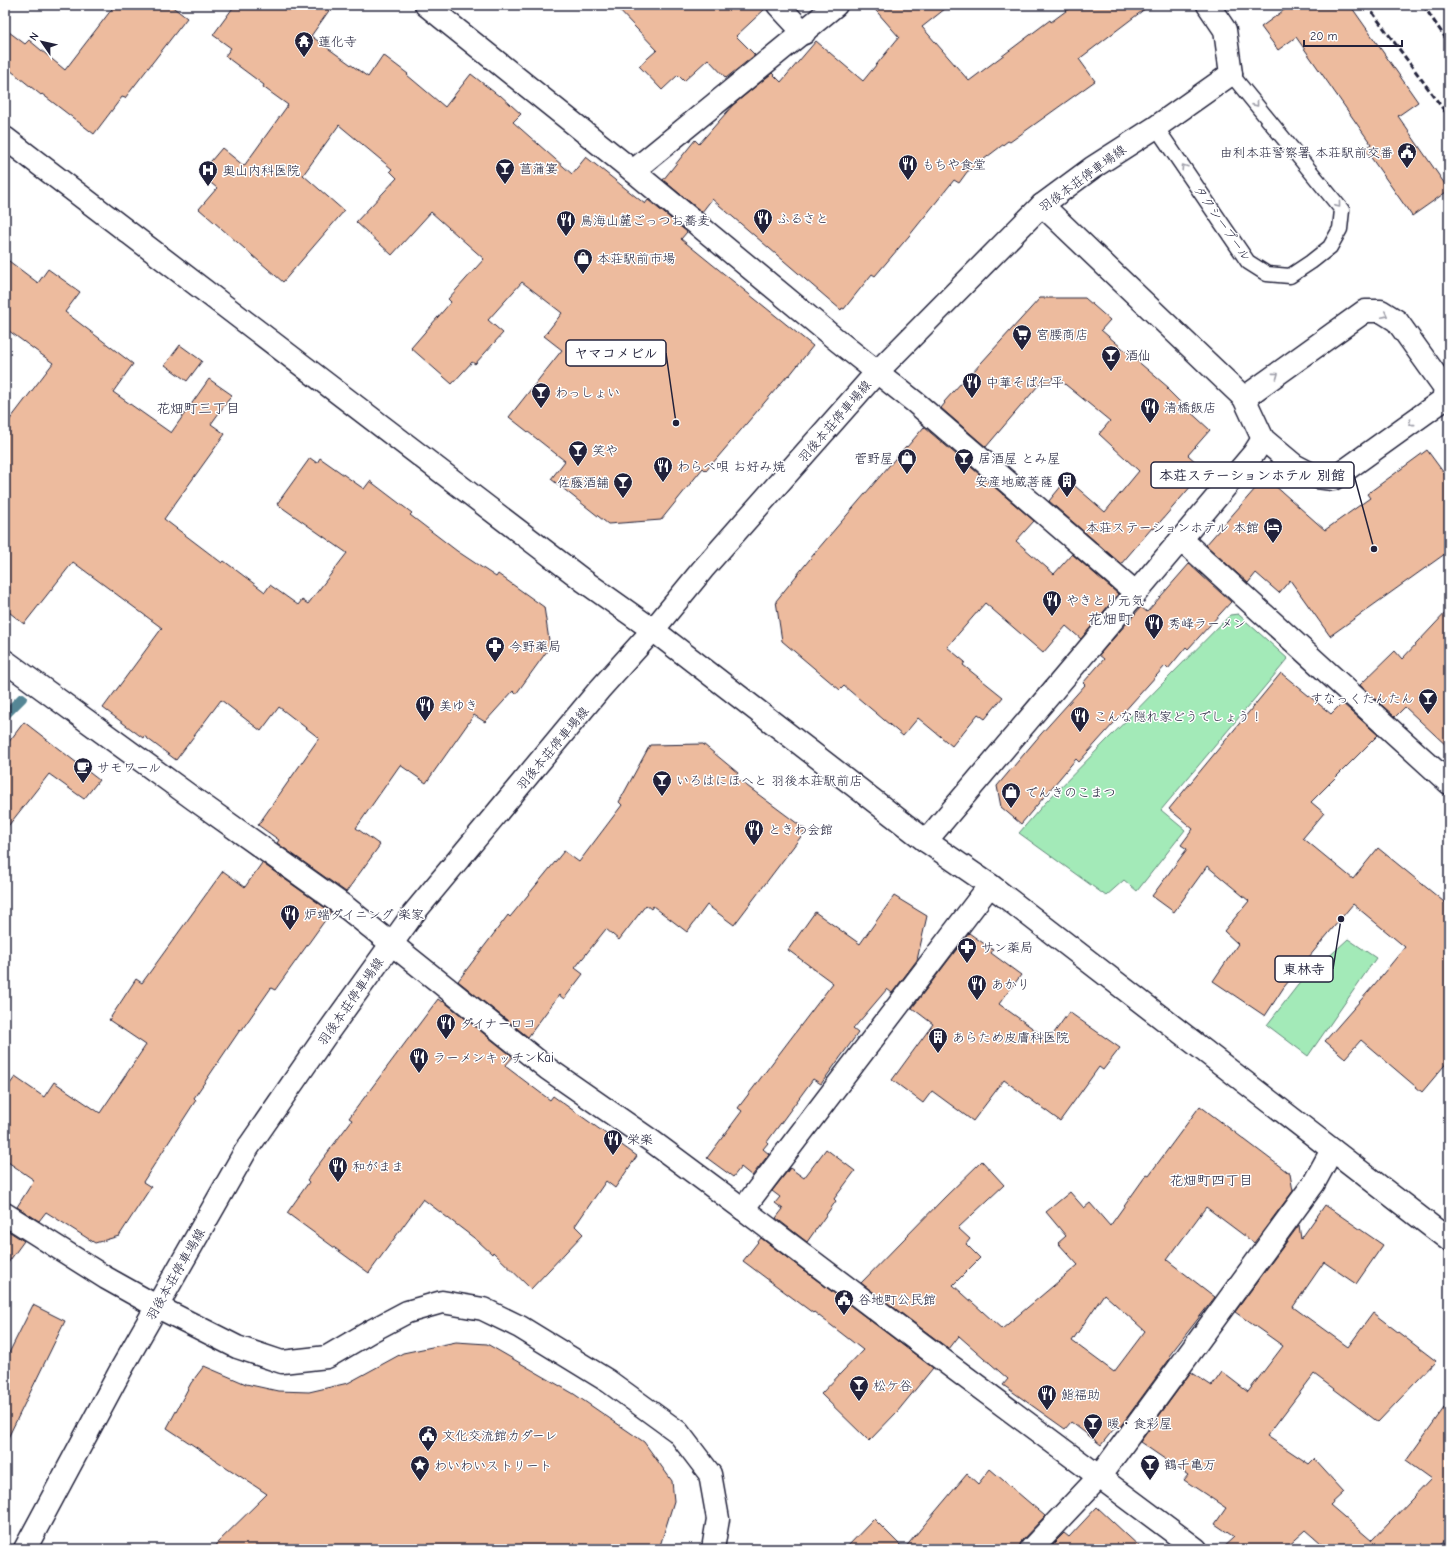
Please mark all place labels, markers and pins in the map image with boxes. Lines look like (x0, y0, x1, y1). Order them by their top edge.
temple icon: 蓮化寺 (293, 30, 315, 58)
place label: 蓮化寺 (318, 34, 357, 49)
public building icon: 由利本荘警察署 本荘駅前交番 (1396, 141, 1418, 169)
place label: 由利本荘警察署 本荘駅前交番 (1220, 145, 1393, 160)
restaurant icon: もちや食堂 (897, 153, 919, 181)
bar icon: 菖蒲宴 (494, 157, 516, 185)
place label: もちや食堂 (922, 157, 986, 172)
hospital icon: 奥山内科医院 (197, 159, 219, 187)
place label: 菖蒲宴 (519, 161, 558, 176)
place label: 奥山内科医院 (222, 163, 300, 178)
restaurant icon: ふるさと (752, 207, 774, 235)
restaurant icon: 鳥海山麓ごっつお蕎麦 (555, 209, 577, 237)
place label: ふるさと (777, 211, 828, 226)
place label: 鳥海山麓ごっつお蕎麦 (580, 213, 710, 228)
shop icon: 本荘駅前市場 (572, 247, 594, 275)
place label: 本荘駅前市場 (597, 251, 675, 266)
supermarket icon: 宮腰商店 (1011, 323, 1033, 351)
place label: 宮腰商店 (1036, 327, 1088, 342)
callout: ヤマコメビル (566, 340, 666, 366)
bar icon: 酒仙 (1100, 344, 1122, 372)
place label: 酒仙 (1125, 348, 1151, 363)
restaurant icon: 中華そば仁平 (961, 371, 983, 399)
place label: 中華そば仁平 (986, 375, 1064, 390)
bar icon: わっしょい (530, 381, 552, 409)
place label: わっしょい (555, 385, 620, 400)
restaurant icon: 清橋飯店 (1139, 396, 1161, 424)
place label: 清橋飯店 (1164, 400, 1216, 415)
bar icon: 笑や (567, 439, 589, 467)
place label: 笑や (592, 443, 618, 458)
shop icon: 菅野屋 (896, 447, 918, 475)
bar icon: 居酒屋 とみ屋 (953, 447, 975, 475)
place label: 菅野屋 (854, 451, 893, 466)
place label: 居酒屋 とみ屋 (978, 451, 1060, 466)
restaurant icon: わらべ唄 お好み焼 (652, 455, 674, 483)
place label: わらべ唄 お好み焼 (677, 459, 785, 474)
callout: 本荘ステーションホテル 別館 (1151, 462, 1354, 488)
building icon: 安産地蔵菩薩 (1056, 470, 1078, 498)
bar icon: 佐藤酒舗 (612, 471, 634, 499)
place label: 安産地蔵菩薩 (975, 474, 1053, 489)
place label: 佐藤酒舗 (557, 475, 609, 490)
hotel icon: 本荘ステーションホテル 本館 (1262, 516, 1284, 544)
place label: 本荘ステーションホテル 本館 (1086, 520, 1259, 535)
restaurant icon: やきとり元気 (1041, 589, 1063, 617)
place label: やきとり元気 (1066, 593, 1144, 608)
restaurant icon: 秀峰ラーメン (1143, 612, 1165, 640)
place label: 秀峰ラーメン (1168, 616, 1246, 631)
pharmacy icon: 今野薬局 (484, 635, 506, 663)
place label: 今野薬局 (509, 639, 561, 654)
bar icon: すなっくたんたん (1417, 687, 1439, 715)
place label: すなっくたんたん (1310, 691, 1414, 706)
restaurant icon: 美ゆき (414, 694, 436, 722)
place label: 美ゆき (439, 698, 478, 713)
restaurant icon: こんな隠れ家どうでしょう！ (1069, 705, 1091, 733)
place label: こんな隠れ家どうでしょう！ (1094, 709, 1263, 724)
cafe icon: サモワール (72, 756, 94, 784)
place label: サモワール (97, 760, 161, 775)
bar icon: いろはにほへと 羽後本荘駅前店 (651, 769, 673, 797)
place label: いろはにほへと 羽後本荘駅前店 (676, 773, 862, 788)
shop icon: でんきのこまつ (1000, 781, 1022, 809)
place label: でんきのこまつ (1025, 785, 1116, 800)
restaurant icon: ときわ会館 (743, 818, 765, 846)
place label: ときわ会館 (768, 822, 833, 837)
restaurant icon: 炉端ダイニング 楽家 (279, 903, 301, 931)
place label: 炉端ダイニング 楽家 (304, 907, 424, 922)
pharmacy icon: サン薬局 (956, 936, 978, 964)
place label: サン薬局 (981, 940, 1033, 955)
callout: 東林寺 (1275, 956, 1333, 982)
restaurant icon: あかり (966, 973, 988, 1001)
place label: あかり (991, 977, 1030, 992)
restaurant icon: ダイナーロコ (435, 1012, 457, 1040)
place label: ダイナーロコ (460, 1016, 536, 1031)
building icon: あらため皮膚科医院 (927, 1026, 949, 1054)
place label: あらため皮膚科医院 (952, 1030, 1069, 1045)
restaurant icon: ラーメンキッチンKai (408, 1046, 430, 1074)
place label: ラーメンキッチンKai (433, 1050, 554, 1065)
restaurant icon: 栄楽 (602, 1128, 624, 1156)
place label: 栄楽 (627, 1132, 653, 1147)
restaurant icon: 和がまま (327, 1155, 349, 1183)
place label: 和がまま (352, 1159, 404, 1174)
public building icon: 谷地町公民館 (833, 1288, 855, 1316)
place label: 谷地町公民館 (858, 1292, 936, 1307)
bar icon: 松ケ谷 (848, 1374, 870, 1402)
place label: 松ケ谷 (873, 1378, 912, 1393)
restaurant icon: 鮨福助 (1036, 1383, 1058, 1411)
place label: 鮨福助 (1061, 1387, 1100, 1402)
bar icon: 暖・食彩屋 (1082, 1412, 1104, 1440)
place label: 暖・食彩屋 (1107, 1416, 1172, 1431)
public building icon: 文化交流館カダーレ (417, 1424, 439, 1452)
place label: 文化交流館カダーレ (442, 1428, 557, 1443)
bar icon: 鶴千亀万 (1139, 1453, 1161, 1481)
place icon: わいわいストリート (409, 1454, 431, 1482)
place label: 鶴千亀万 (1164, 1457, 1216, 1472)
place label: わいわいストリート (434, 1458, 552, 1473)

